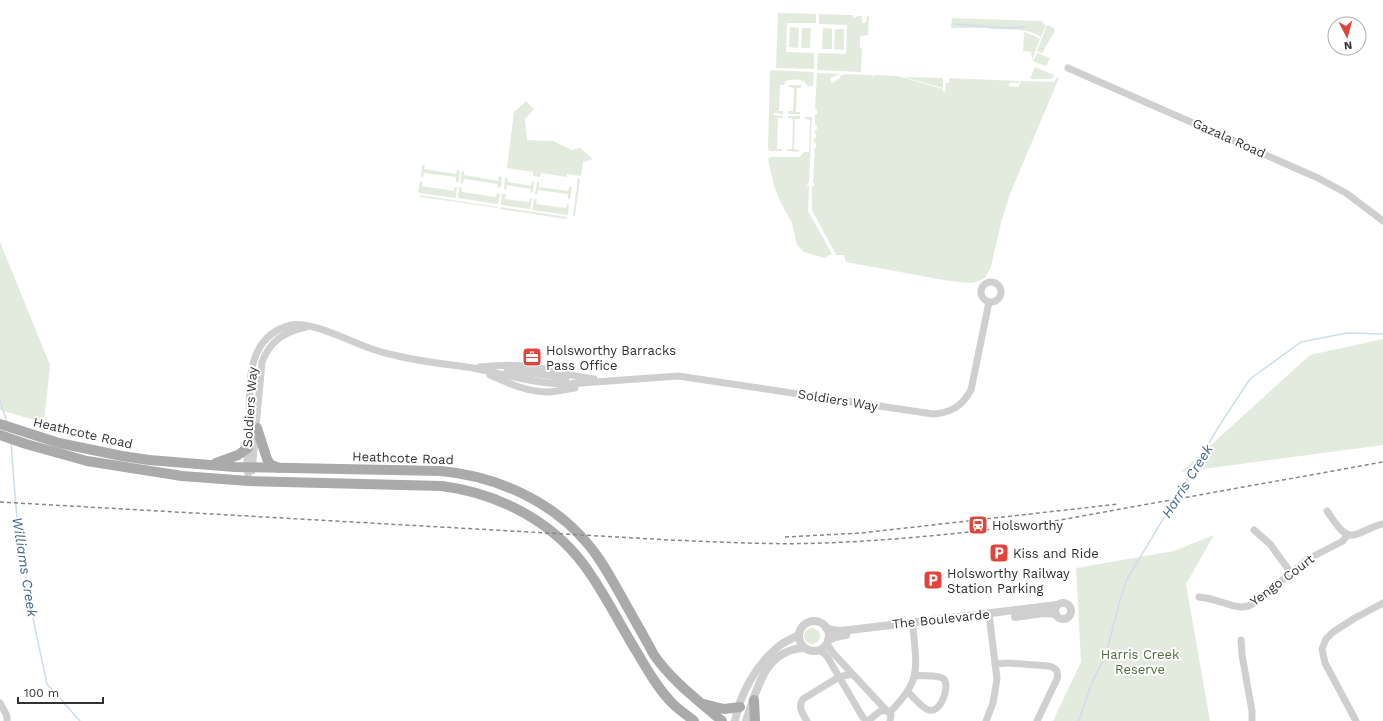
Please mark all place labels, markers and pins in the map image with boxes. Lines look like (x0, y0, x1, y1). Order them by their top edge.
place label: Holsworthy Barracks Pass Office (546, 343, 676, 373)
office icon: Holsworthy Barracks Pass Office (521, 346, 543, 368)
station icon: Holsworthy (967, 514, 989, 536)
place label: Holsworthy (992, 518, 1063, 533)
parking icon: Kiss and Ride (988, 542, 1010, 564)
place label: Kiss and Ride (1013, 546, 1099, 561)
place label: Holsworthy Railway Station Parking (947, 566, 1070, 596)
parking icon: Holsworthy Railway Station Parking (922, 569, 944, 591)

